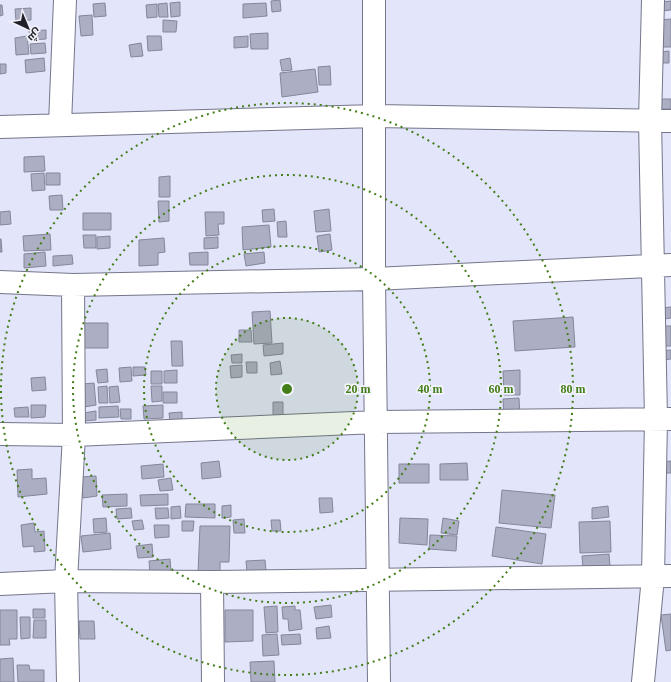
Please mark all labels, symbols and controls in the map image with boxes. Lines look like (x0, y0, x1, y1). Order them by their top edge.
north arrow (8, 8, 48, 48)
text: ش (25, 25, 44, 44)
centre of rings (280, 382, 294, 396)
text: 20 m (346, 382, 371, 396)
text: 40 m (418, 382, 443, 396)
text: 60 m (489, 382, 514, 396)
text: 80 m (561, 382, 586, 396)

